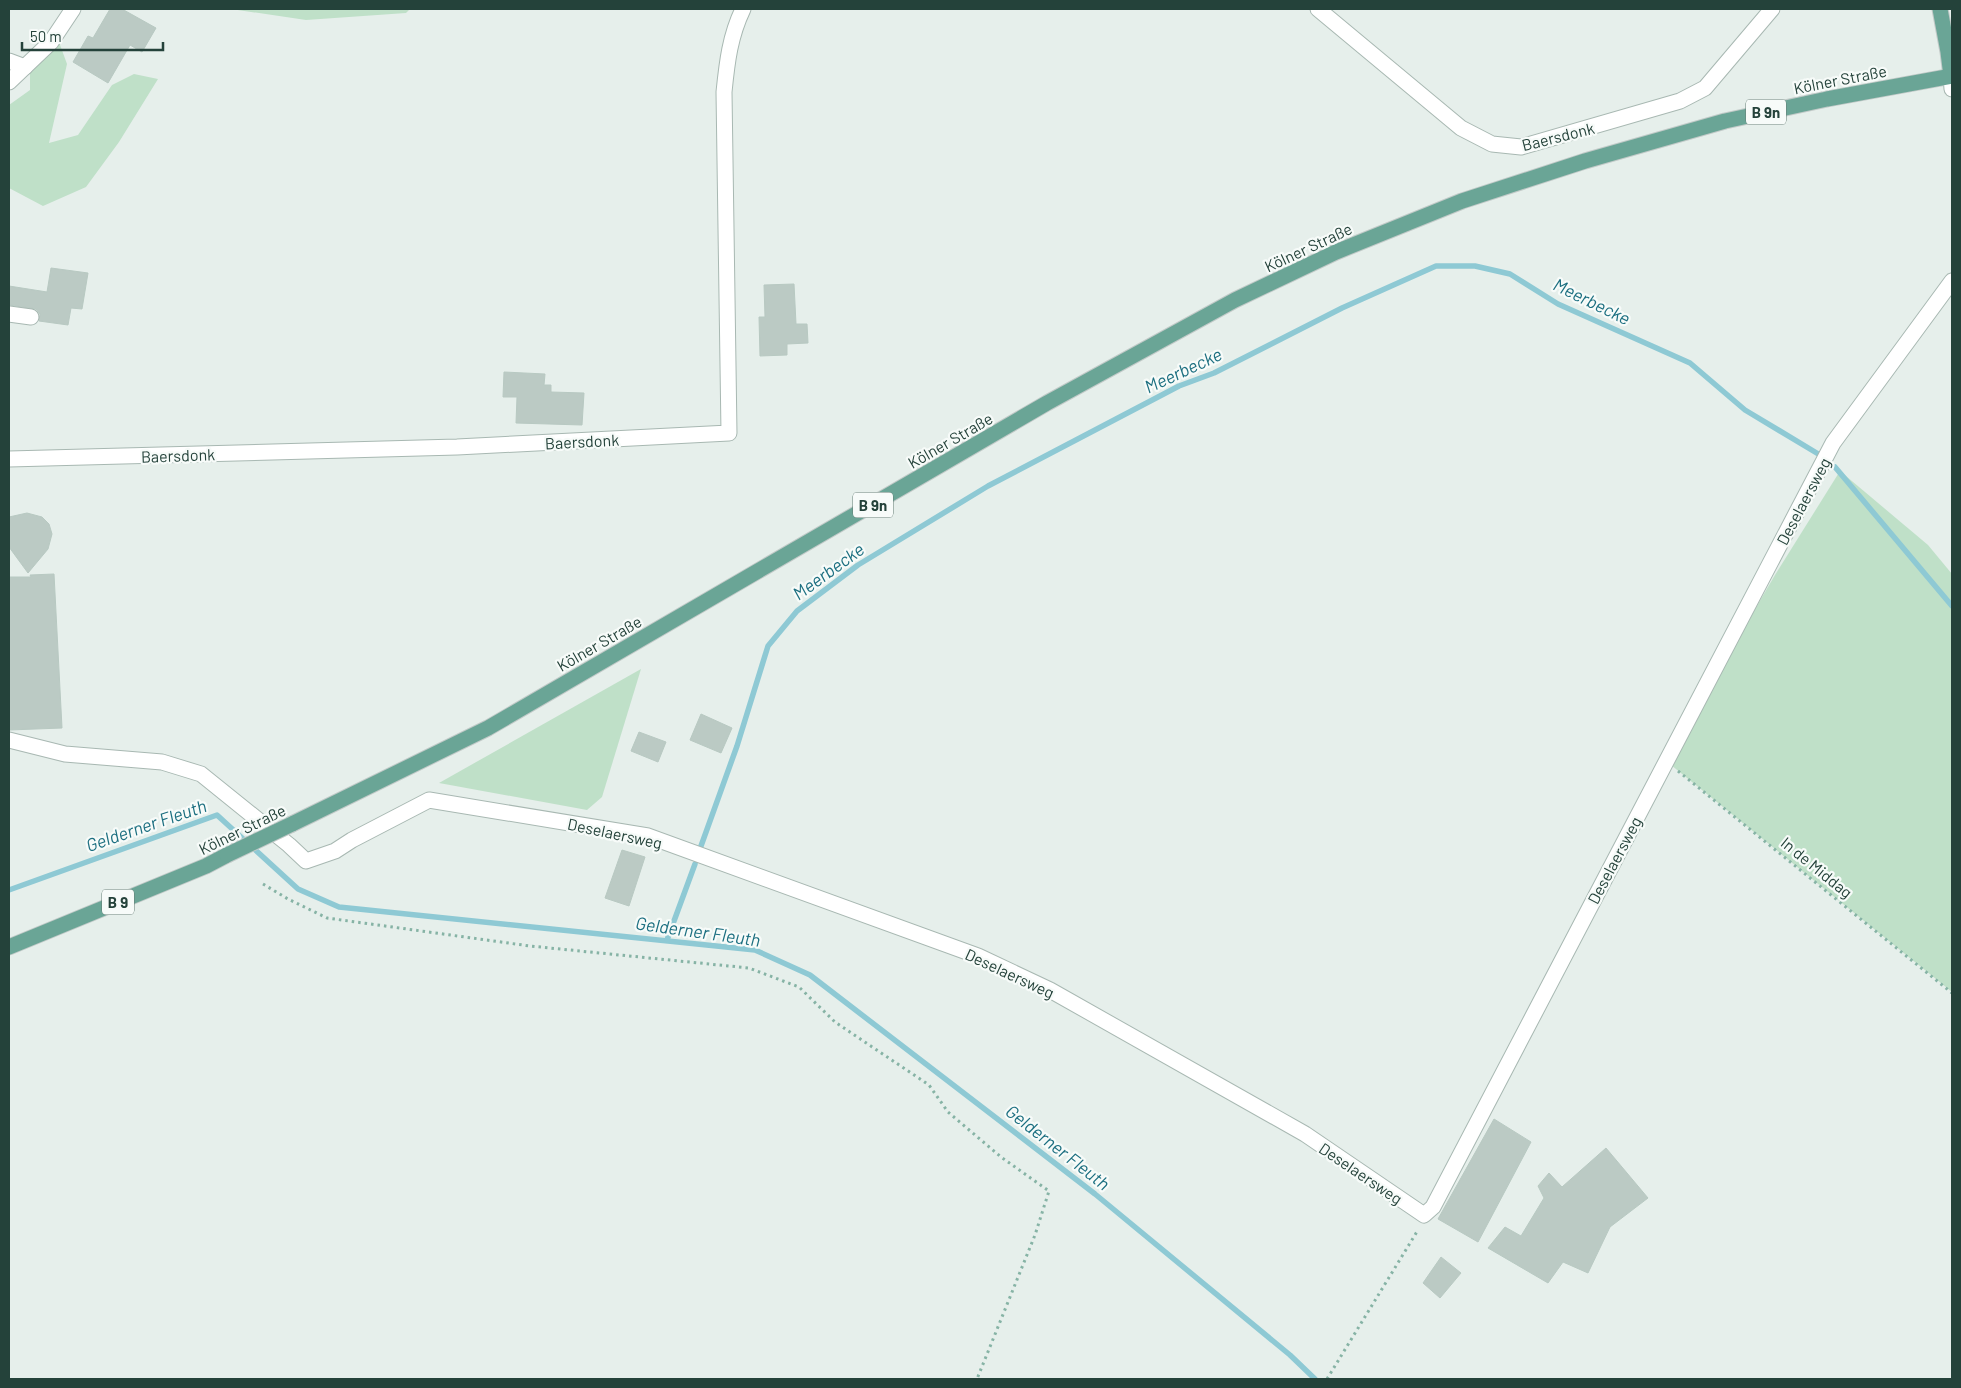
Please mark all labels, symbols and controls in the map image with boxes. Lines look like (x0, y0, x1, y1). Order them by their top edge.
scale bar (22, 20, 164, 52)
text: 50 m (30, 27, 62, 45)
street label: Kölner Straße (1792, 61, 1888, 97)
road number: B 9n (1746, 100, 1786, 124)
street label: Baersdonk (1520, 118, 1596, 154)
street label: Kölner Straße (1261, 218, 1355, 276)
water label: Meerbecke (1550, 273, 1634, 329)
water label: Meerbecke (1141, 343, 1225, 397)
street label: Kölner Straße (904, 408, 996, 472)
street label: Baersdonk (544, 430, 620, 452)
street label: Baersdonk (141, 444, 215, 466)
street label: Deselaersweg (1772, 454, 1834, 548)
road number: B 9n (853, 492, 893, 518)
water label: Meerbecke (788, 538, 868, 604)
street label: Kölner Straße (553, 611, 645, 675)
water label: Gelderner Fleuth (83, 794, 209, 856)
street label: Kölner Straße (195, 800, 289, 858)
street label: Deselaersweg (1583, 813, 1645, 907)
street label: Deselaersweg (566, 814, 664, 852)
street label: In de Middag (1778, 833, 1856, 901)
road number: B 9 (102, 890, 134, 914)
water label: Gelderner Fleuth (634, 911, 762, 951)
street label: Deselaersweg (962, 944, 1058, 1002)
water label: Gelderner Fleuth (1002, 1100, 1114, 1194)
street label: Deselaersweg (1316, 1138, 1406, 1208)

